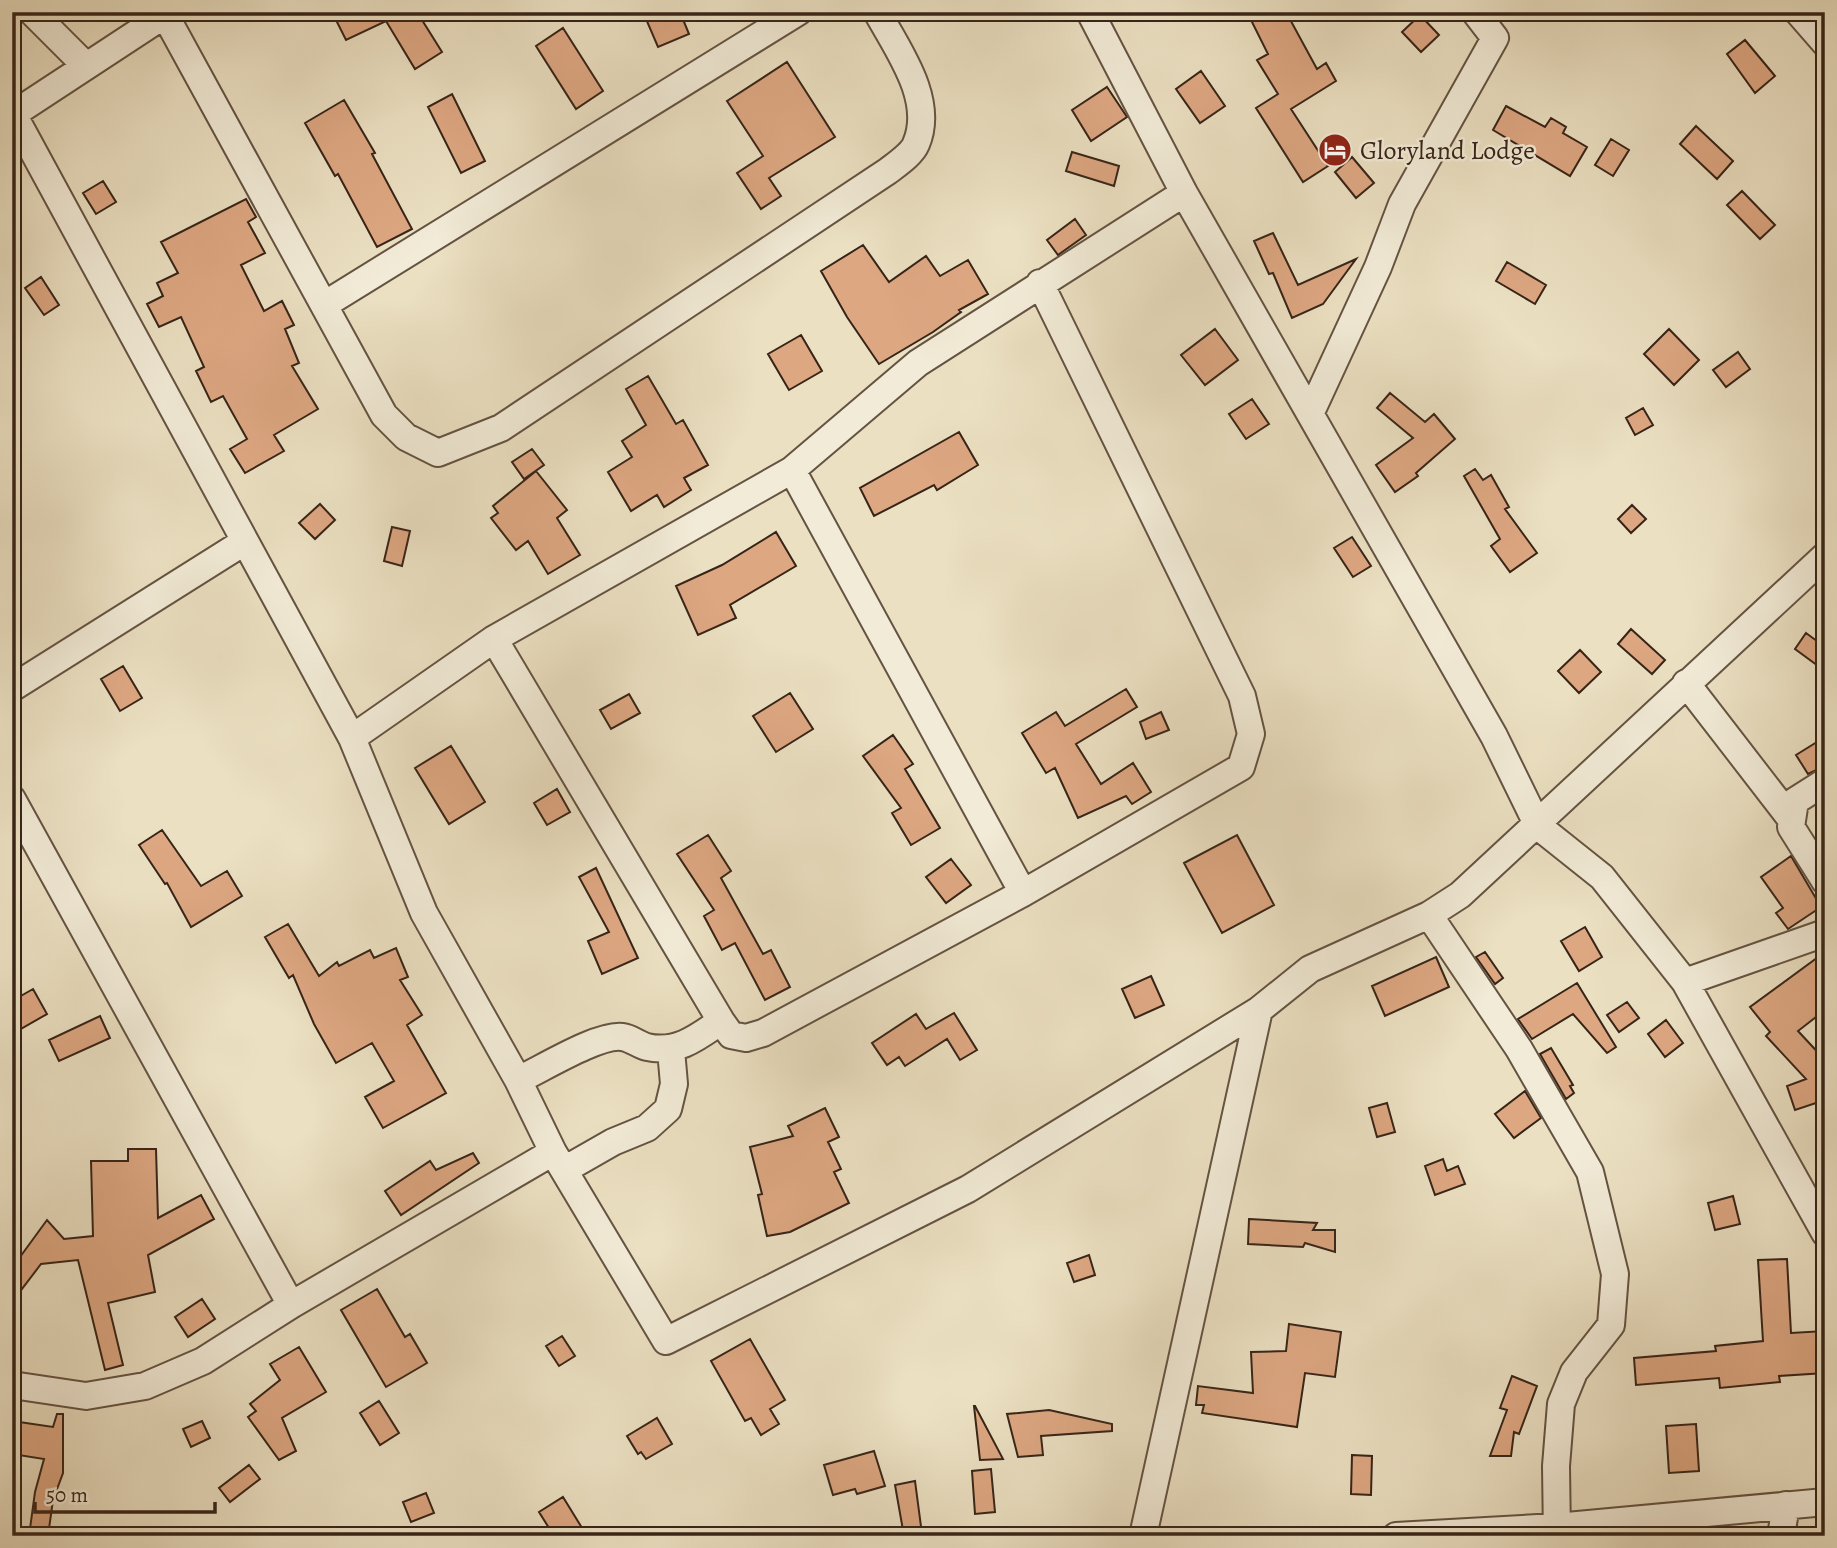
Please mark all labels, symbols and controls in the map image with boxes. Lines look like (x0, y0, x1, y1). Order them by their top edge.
hotel icon: Gloryland Lodge (1316, 131, 1354, 169)
place label: Gloryland Lodge (1360, 133, 1535, 168)
scale bar (35, 1471, 215, 1515)
text: 50 m (46, 1481, 88, 1509)

